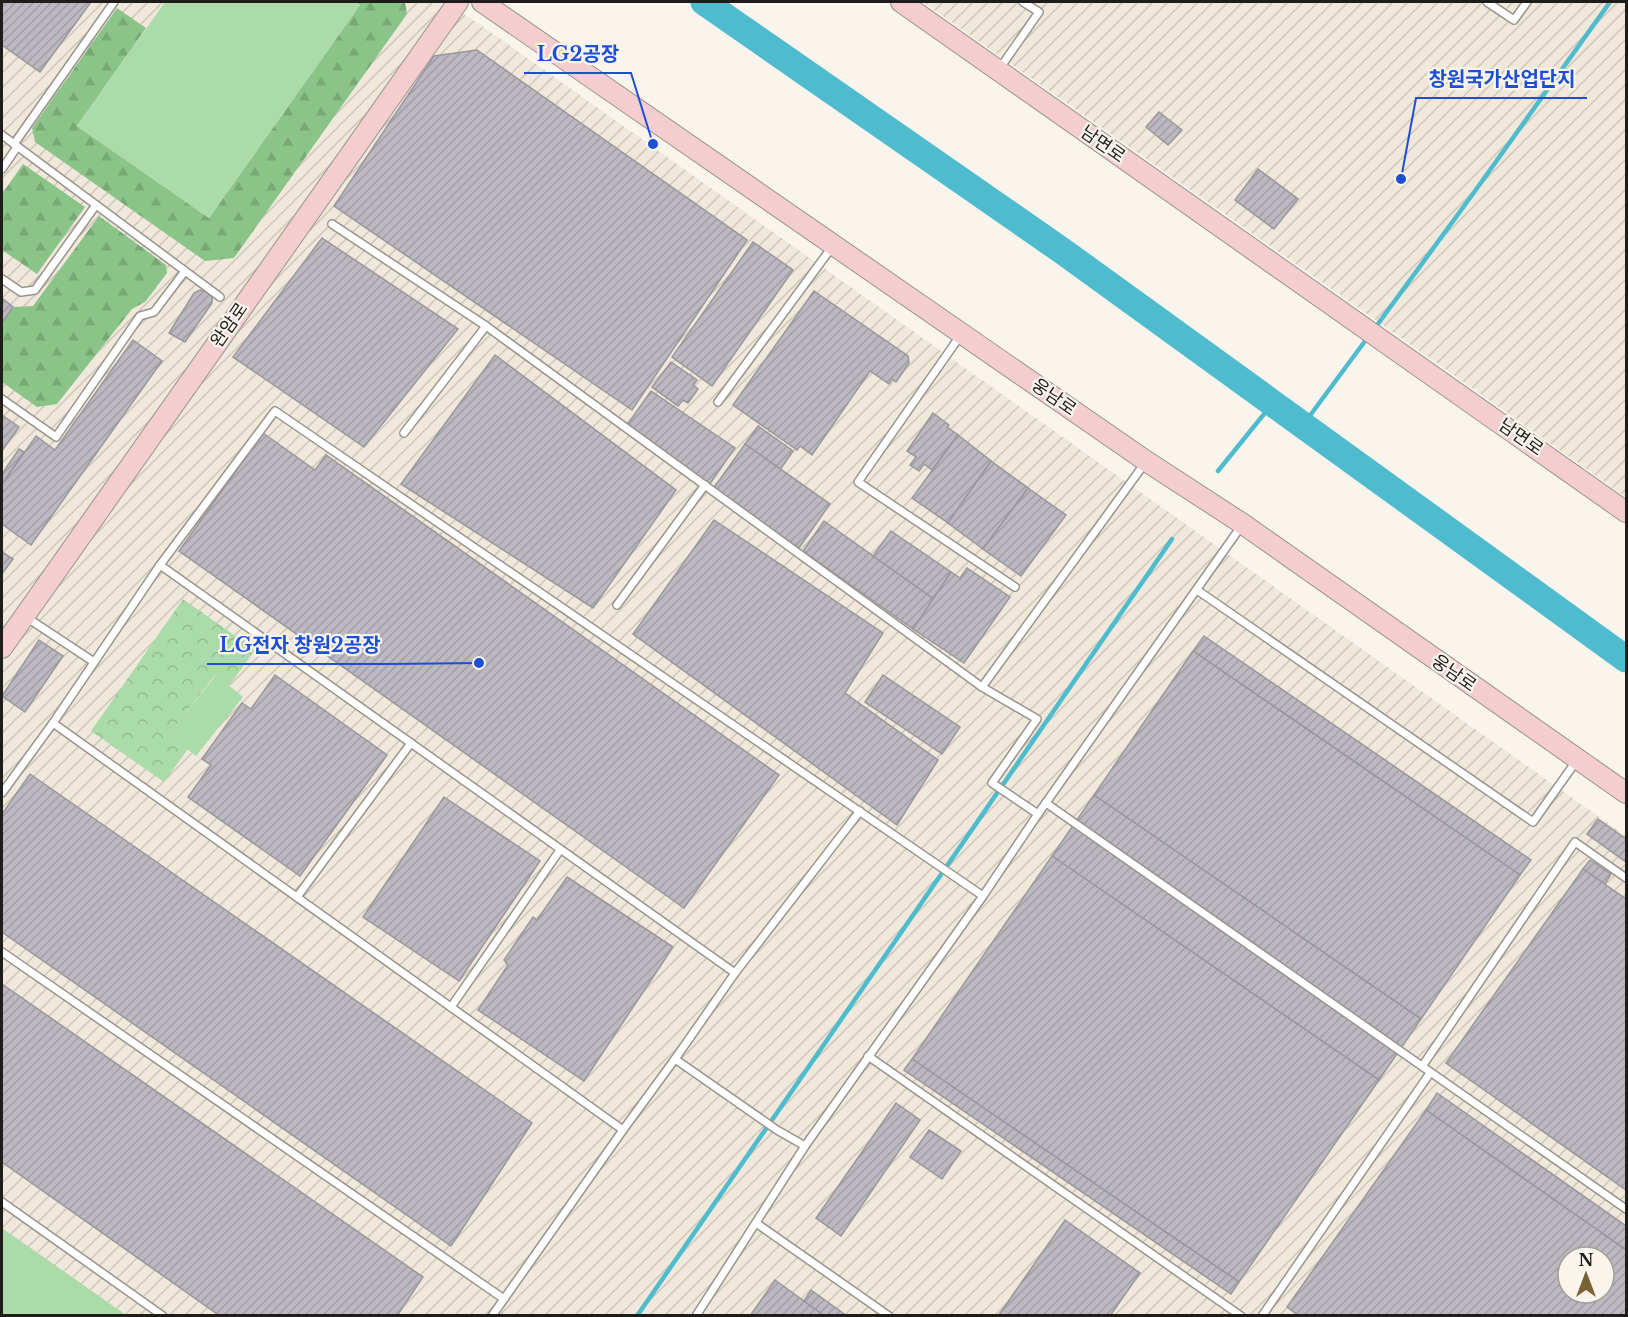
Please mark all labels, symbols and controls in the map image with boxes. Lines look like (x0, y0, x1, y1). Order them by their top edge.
callout: LG2공장 (524, 35, 631, 73)
text: LG2공장 (537, 42, 619, 66)
callout: 창원국가산업단지 (1416, 60, 1587, 98)
text: 창원국가산업단지 (1428, 67, 1576, 91)
street label: 남면로 (1076, 121, 1130, 167)
street label: 완암로 (206, 298, 252, 352)
street label: 웅남로 (1027, 374, 1081, 420)
street label: 남면로 (1494, 414, 1548, 460)
callout: LG전자 창원2공장 (207, 626, 392, 664)
text: LG전자 창원2공장 (219, 633, 381, 657)
street label: 웅남로 (1427, 650, 1481, 696)
north arrow (1556, 1245, 1616, 1305)
text: N (1578, 1250, 1594, 1270)

